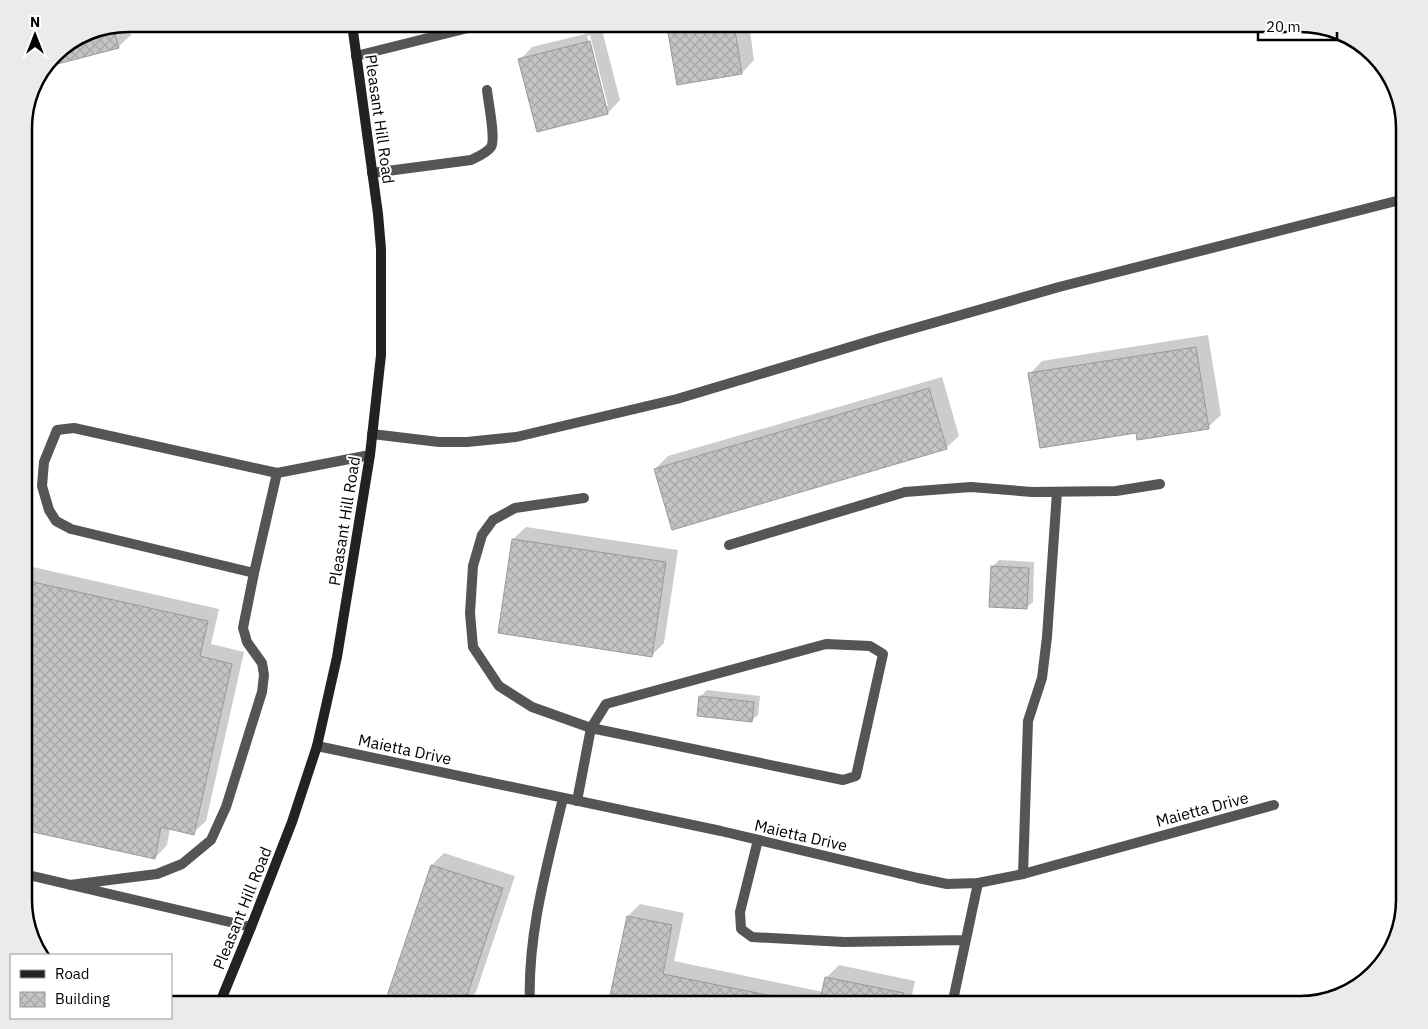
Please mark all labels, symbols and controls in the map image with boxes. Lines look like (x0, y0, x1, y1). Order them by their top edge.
north arrow (10, 10, 60, 60)
scale bar (1258, 10, 1337, 42)
text: N (30, 13, 40, 31)
text: 20 m (1266, 17, 1301, 36)
street label: Pleasant Hill Road (361, 53, 399, 185)
street label: Pleasant Hill Road (324, 455, 364, 587)
street label: Maietta Drive (357, 729, 454, 769)
street label: Maietta Drive (1154, 787, 1251, 831)
street label: Maietta Drive (753, 815, 850, 855)
street label: Pleasant Hill Road (208, 844, 276, 972)
legend (10, 954, 172, 1019)
text: Road (55, 964, 90, 983)
text: Building (55, 989, 110, 1008)

